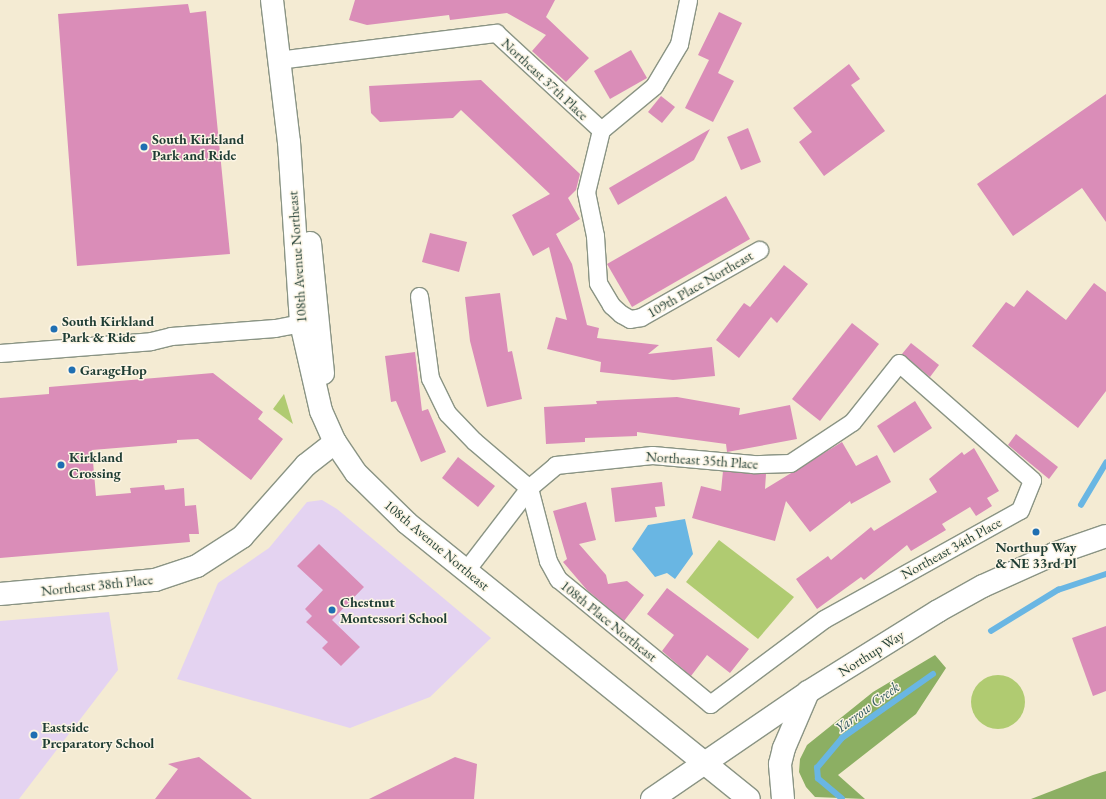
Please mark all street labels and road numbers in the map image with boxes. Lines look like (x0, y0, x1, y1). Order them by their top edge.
street label: Northeast 37th Place (498, 35, 592, 123)
street label: 108th Avenue Northeast (284, 191, 310, 323)
street label: 109th Place Northeast (644, 247, 756, 321)
street label: Northeast 35th Place (645, 448, 759, 472)
street label: 108th Avenue Northeast (381, 496, 493, 594)
street label: Northeast 34th Place (898, 513, 1004, 583)
street label: Northeast 38th Place (40, 571, 154, 599)
street label: 108th Place Northeast (557, 577, 661, 665)
street label: Northup Way (835, 626, 907, 680)

